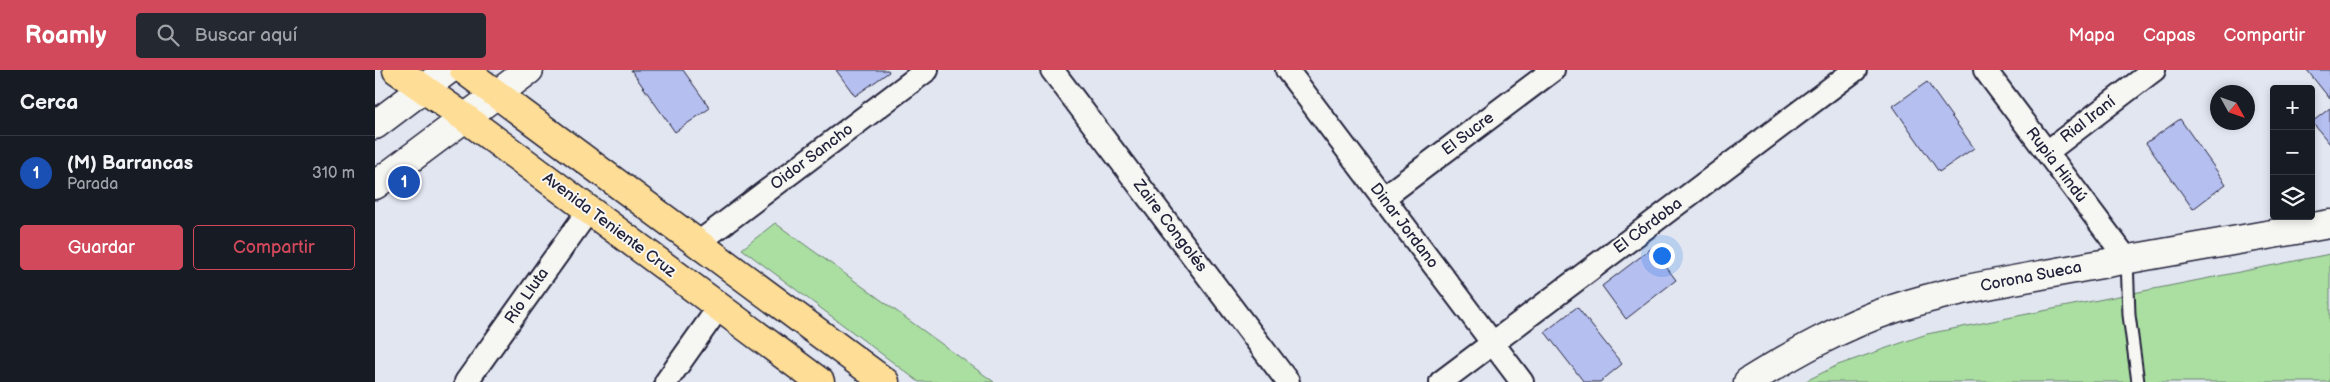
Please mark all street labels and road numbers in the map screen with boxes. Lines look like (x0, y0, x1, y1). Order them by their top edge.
street label: Rial Iraní (2057, 93, 2119, 147)
street label: El Sucre (1438, 108, 1498, 160)
street label: Oidor Sancho (767, 120, 857, 194)
street label: Rupia Hindú (2022, 124, 2090, 206)
street label: Avenida Teniente Cruz (539, 169, 680, 281)
street label: Zaire Congolés (1128, 175, 1211, 276)
street label: Dinar Jordano (1366, 180, 1442, 272)
street label: El Córdoba (1610, 194, 1686, 258)
street label: Corona Sueca (1979, 258, 2083, 296)
street label: Río Lluta (501, 264, 553, 328)

